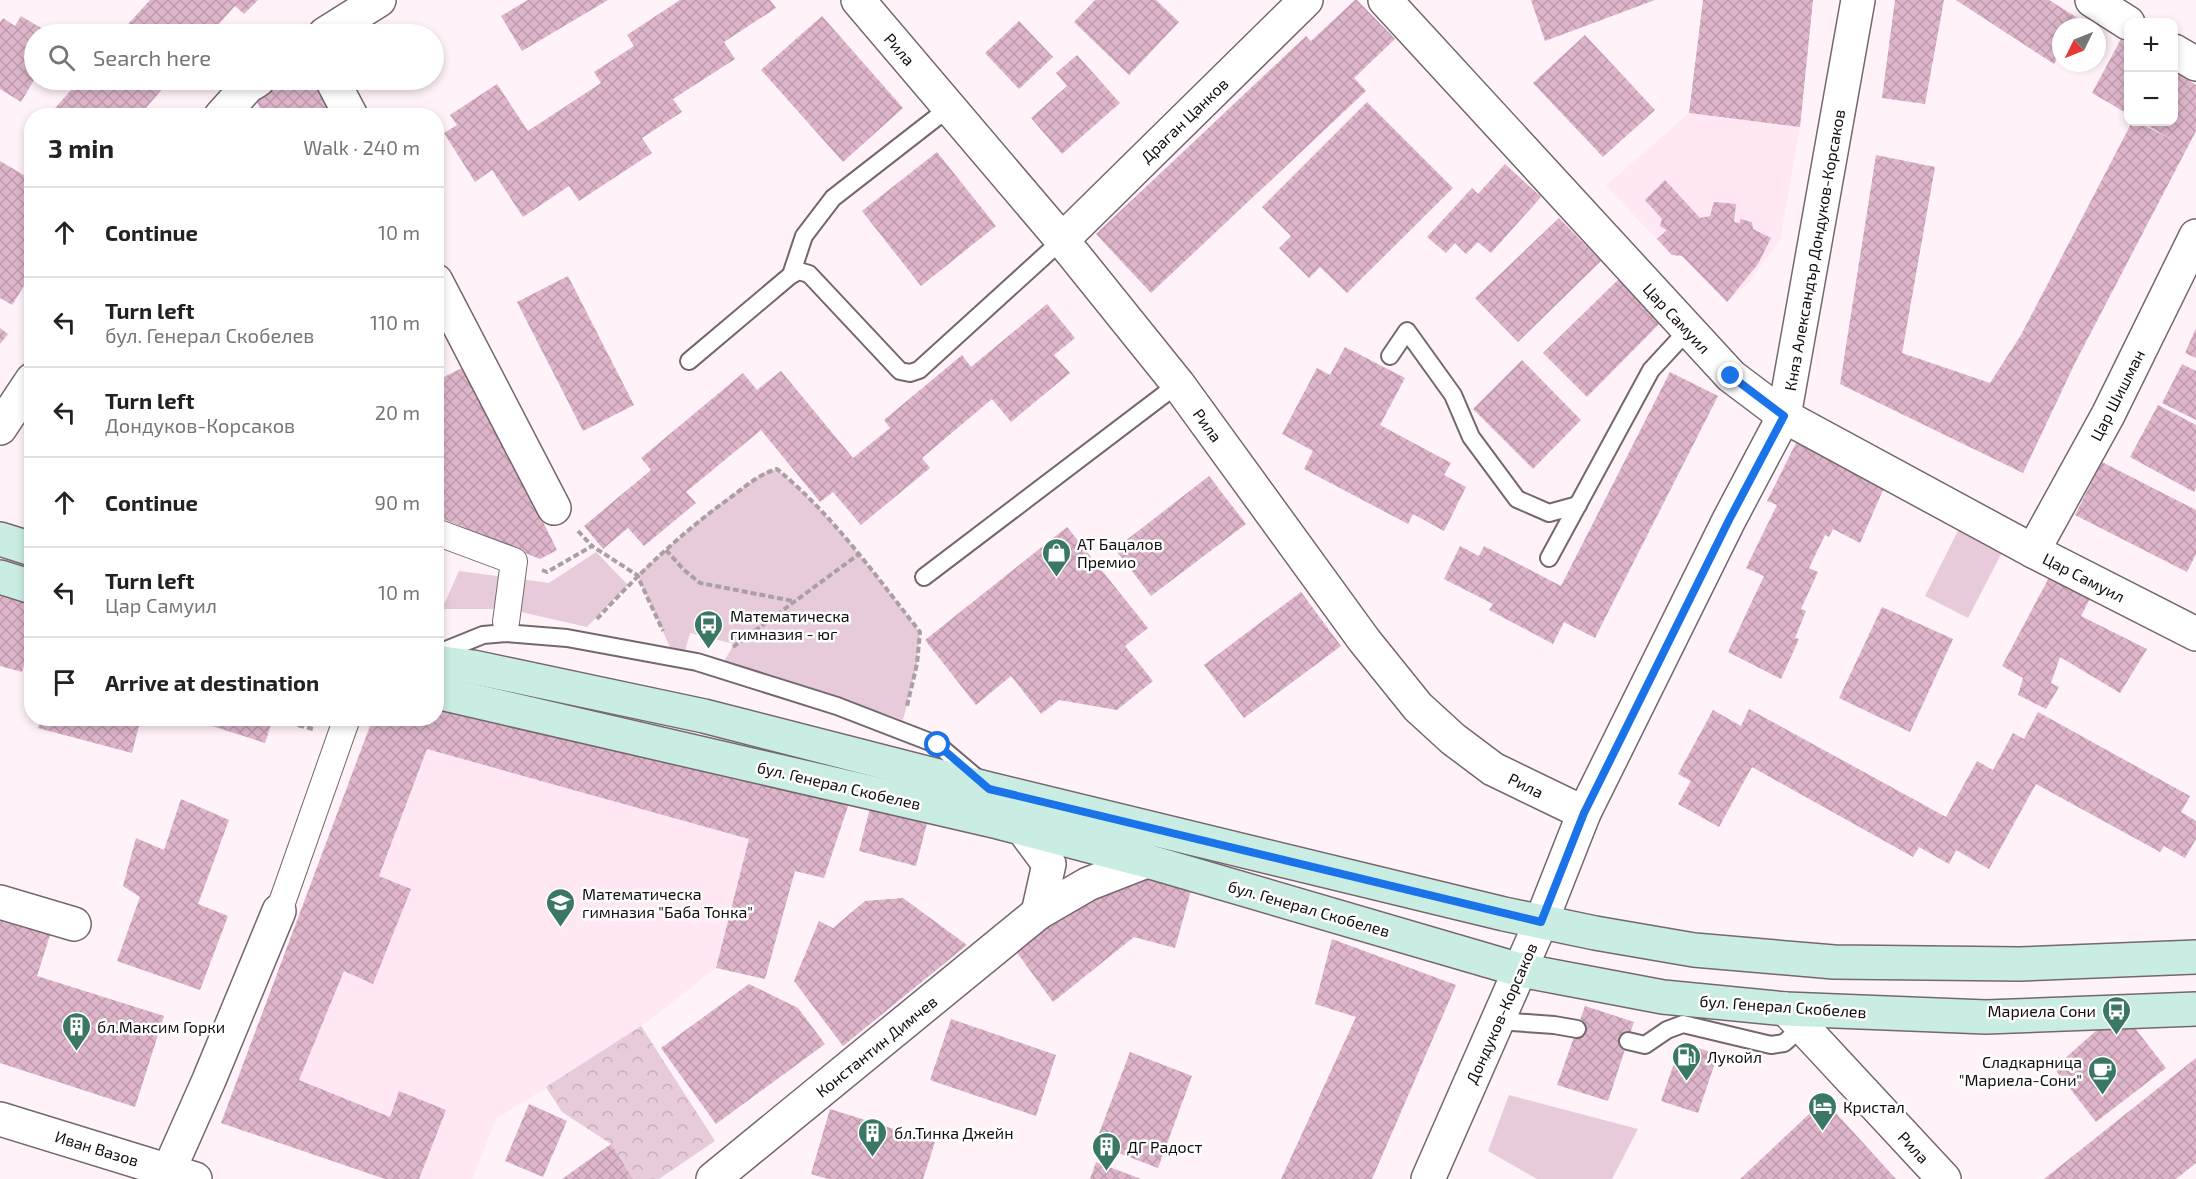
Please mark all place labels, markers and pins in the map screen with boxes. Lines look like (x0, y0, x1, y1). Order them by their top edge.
place label: АТ Бацалов Премио (1077, 534, 1163, 571)
shop icon: АТ Бацалов Премио (1040, 536, 1072, 578)
place label: Математическа гимназия - юг (730, 606, 850, 643)
bus stop icon: Математическа гимназия - юг (693, 608, 725, 650)
place label: Математическа гимназия "Баба Тонка" (582, 884, 753, 921)
school or university icon: Математическа гимназия "Баба Тонка" (545, 886, 577, 928)
bus stop icon: Мариела Сони (2101, 994, 2133, 1036)
place label: Мариела Сони (1988, 1001, 2096, 1020)
building icon: бл.Максим Горки (60, 1010, 92, 1052)
place label: бл.Максим Горки (97, 1017, 225, 1036)
fuel station icon: Лукойл (1670, 1040, 1702, 1082)
place label: Лукойл (1707, 1047, 1762, 1067)
place label: Сладкарница "Мариела-Сони" (1959, 1052, 2082, 1089)
cafe icon: Сладкарница "Мариела-Сони" (2087, 1054, 2119, 1096)
hotel icon: Кристал (1806, 1090, 1838, 1132)
place label: Кристал (1843, 1097, 1905, 1116)
building icon: бл.Тинка Джейн (857, 1116, 889, 1158)
place label: бл.Тинка Джейн (894, 1123, 1014, 1142)
building icon: ДГ Радост (1090, 1130, 1122, 1172)
place label: ДГ Радост (1127, 1137, 1203, 1156)

